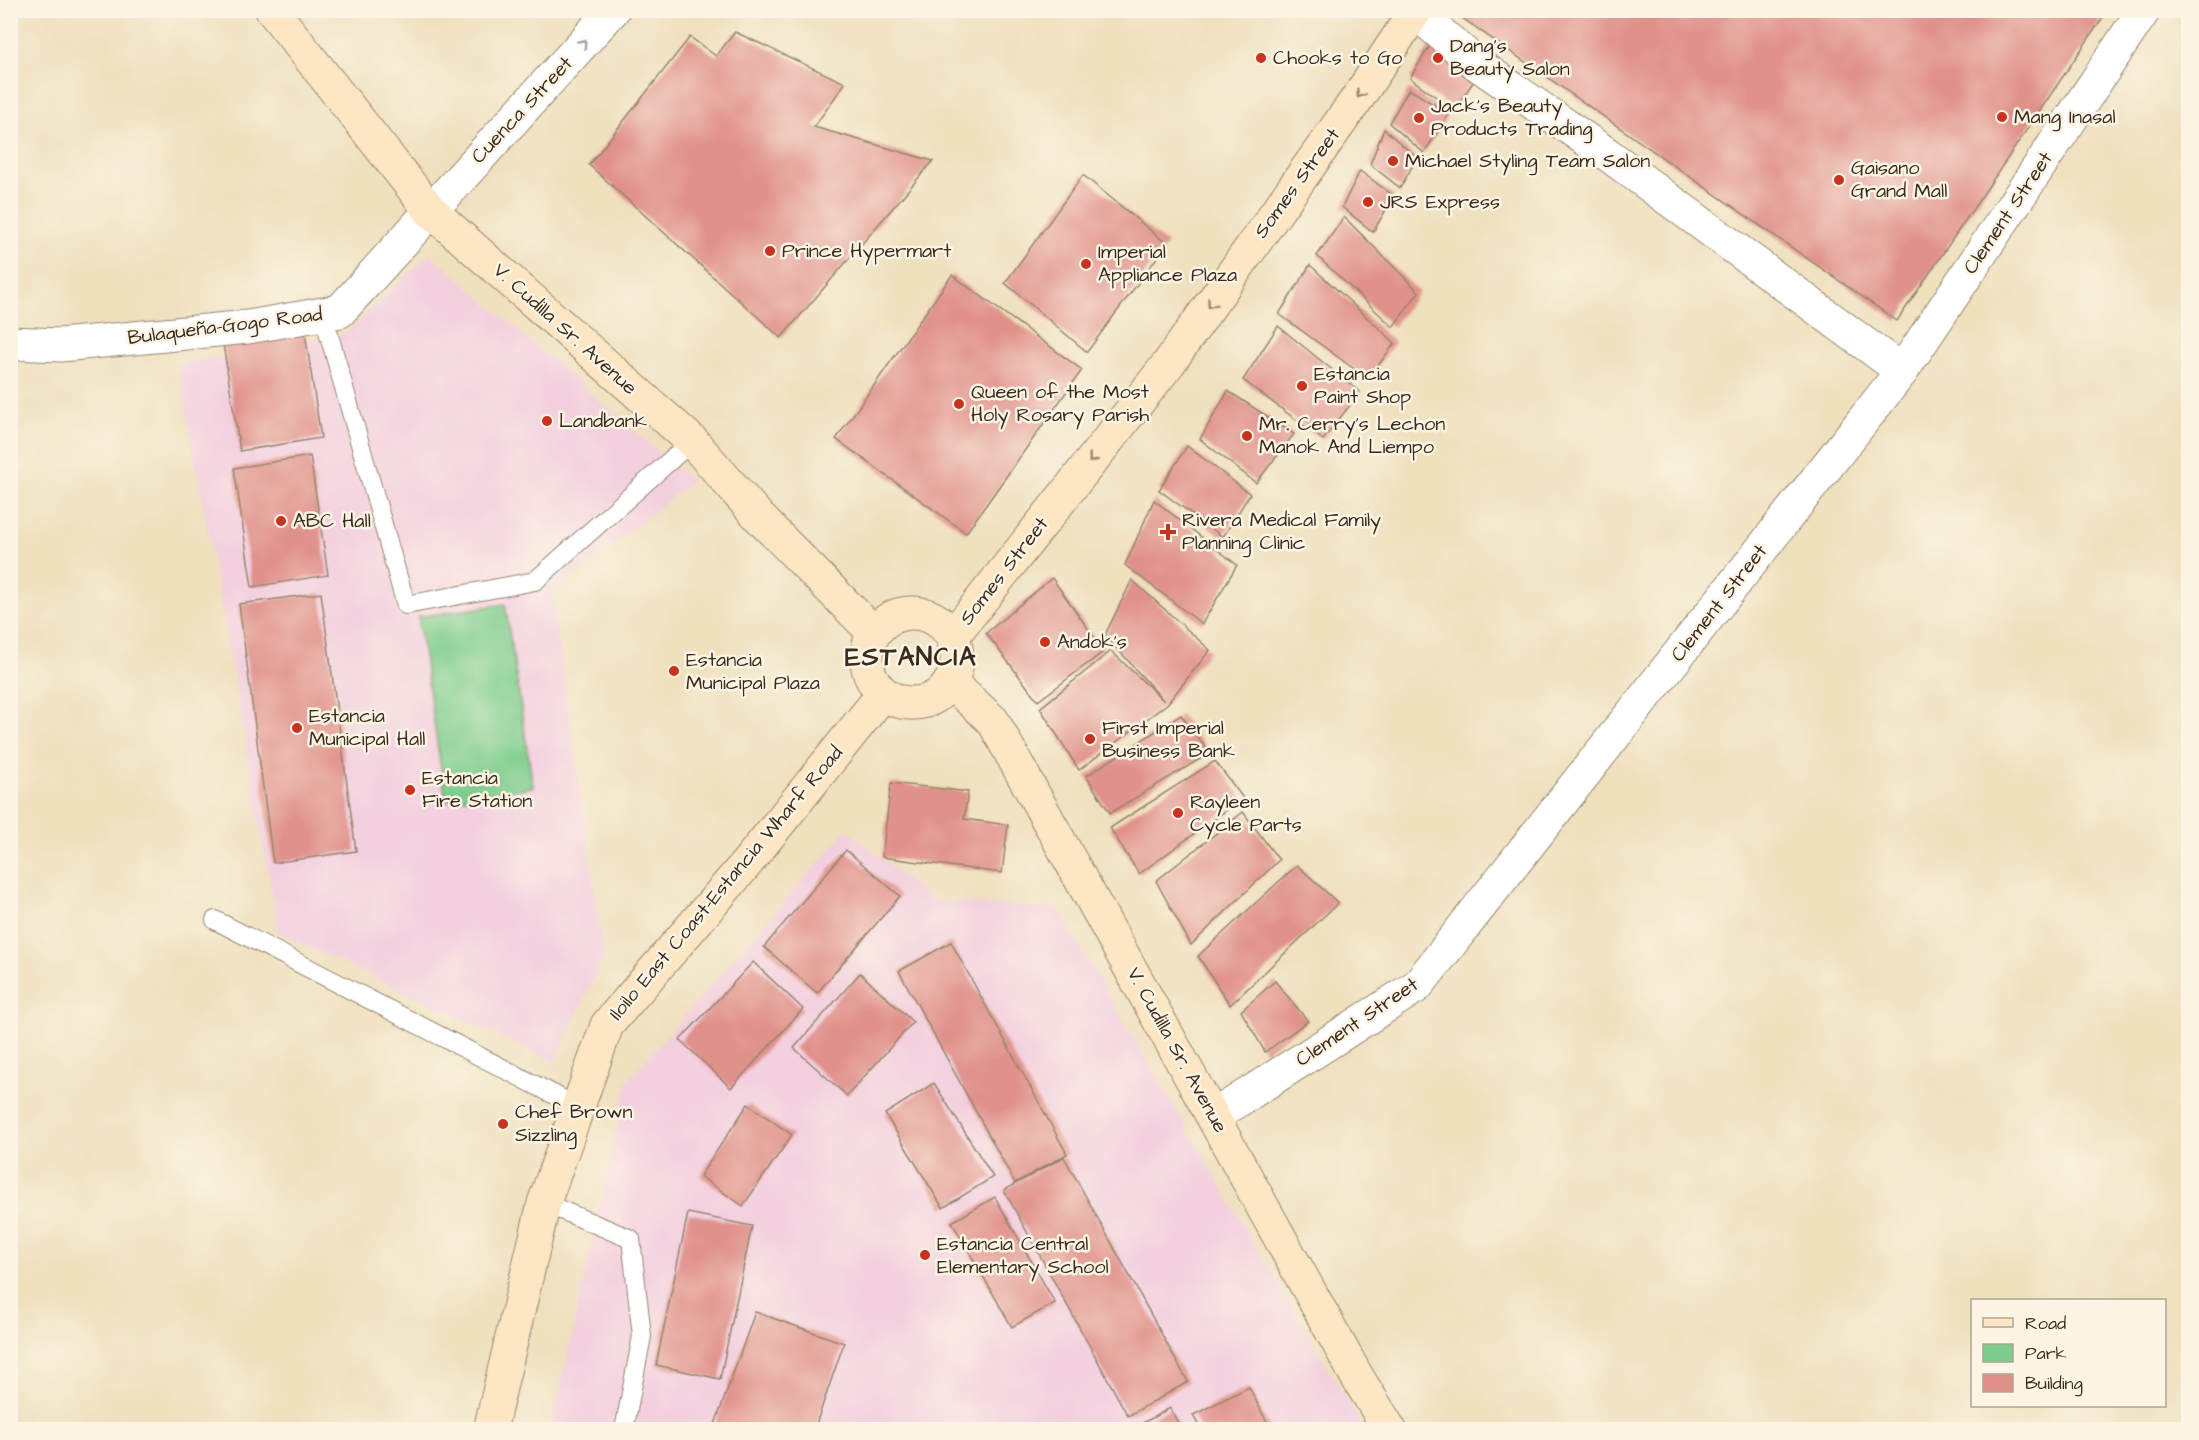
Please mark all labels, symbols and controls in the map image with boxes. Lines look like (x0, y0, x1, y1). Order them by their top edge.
place label: Dang's Beauty Salon (1450, 32, 1570, 84)
one-way arrow (576, 39, 587, 50)
place label: Chooks to Go (1273, 44, 1402, 72)
street label: Cuenca Street (465, 50, 579, 170)
marker: Chooks to Go (1254, 51, 1268, 65)
marker: Dang's Beauty Salon (1431, 51, 1445, 65)
one-way arrow (1356, 88, 1368, 98)
place label: Jack's Beauty Products Trading (1431, 92, 1593, 144)
place label: Mang Inasal (2014, 103, 2116, 132)
marker: Mang Inasal (1995, 110, 2009, 124)
marker: Jack's Beauty Products Trading (1412, 111, 1426, 125)
street label: Somes Street (1247, 122, 1347, 244)
street label: Clement Street (1957, 146, 2059, 280)
place label: Michael Styling Team Salon (1405, 147, 1650, 176)
marker: Michael Styling Team Salon (1386, 154, 1400, 168)
place label: Gaisano Grand Mall (1851, 154, 1947, 205)
marker: Gaisano Grand Mall (1832, 173, 1846, 187)
place label: JRS Express (1380, 188, 1500, 216)
marker: JRS Express (1361, 195, 1375, 209)
place label: Prince Hypermart (782, 237, 951, 266)
place label: Imperial Appliance Plaza (1098, 238, 1237, 289)
marker: Prince Hypermart (763, 244, 777, 258)
street label: V. Cudilla Sr. Avenue (487, 257, 643, 401)
marker: Imperial Appliance Plaza (1079, 257, 1093, 271)
one-way arrow (1207, 298, 1218, 309)
street label: Bulaqueña-Gogo Road (126, 300, 324, 353)
place label: Estancia Paint Shop (1314, 360, 1411, 411)
place label: Queen of the Most Holy Rosary Parish (971, 378, 1149, 430)
marker: Estancia Paint Shop (1295, 379, 1309, 393)
marker: Queen of the Most Holy Rosary Parish (952, 397, 966, 411)
place label: Landbank (559, 407, 647, 435)
place label: Mr. Cerry's Lechon Manok And Liempo (1259, 410, 1445, 461)
marker: Landbank (540, 414, 554, 428)
marker: Mr. Cerry's Lechon Manok And Liempo (1240, 429, 1254, 443)
one-way arrow (1089, 452, 1100, 463)
place label: Rivera Medical Family Planning Clinic (1182, 506, 1381, 558)
place label: ABC Hall (293, 507, 371, 535)
street label: Somes Street (953, 511, 1055, 631)
marker: ABC Hall (274, 514, 288, 528)
marker: Rivera Medical Family Planning Clinic (1159, 523, 1177, 541)
street label: Clement Street (1664, 538, 1774, 668)
place label: Andok's (1057, 628, 1127, 656)
marker: Andok's (1038, 635, 1052, 649)
district label: ESTANCIA (845, 639, 977, 675)
place label: Estancia Municipal Plaza (686, 646, 820, 697)
marker: Estancia Municipal Plaza (667, 664, 681, 678)
place label: Estancia Municipal Hall (309, 702, 425, 753)
place label: First Imperial Business Bank (1102, 714, 1235, 765)
marker: Estancia Municipal Hall (290, 721, 304, 735)
marker: First Imperial Business Bank (1083, 732, 1097, 746)
street label: Iloilo East Coast-Estancia Wharf Road (603, 740, 849, 1026)
place label: Estancia Fire Station (422, 764, 532, 815)
marker: Estancia Fire Station (403, 783, 417, 797)
place label: Rayleen Cycle Parts (1190, 788, 1302, 840)
marker: Rayleen Cycle Parts (1171, 806, 1185, 820)
street label: V. Cudilla Sr. Avenue (1120, 962, 1234, 1138)
street label: Clement Street (1290, 971, 1424, 1073)
place label: Chef Brown Sizzling (515, 1098, 632, 1150)
marker: Chef Brown Sizzling (496, 1117, 510, 1131)
place label: Estancia Central Elementary School (937, 1230, 1109, 1282)
marker: Estancia Central Elementary School (918, 1248, 932, 1262)
legend (1971, 1299, 2166, 1407)
text: Road (2025, 1311, 2066, 1336)
text: Park (2025, 1341, 2067, 1366)
text: Building (2025, 1371, 2083, 1397)

